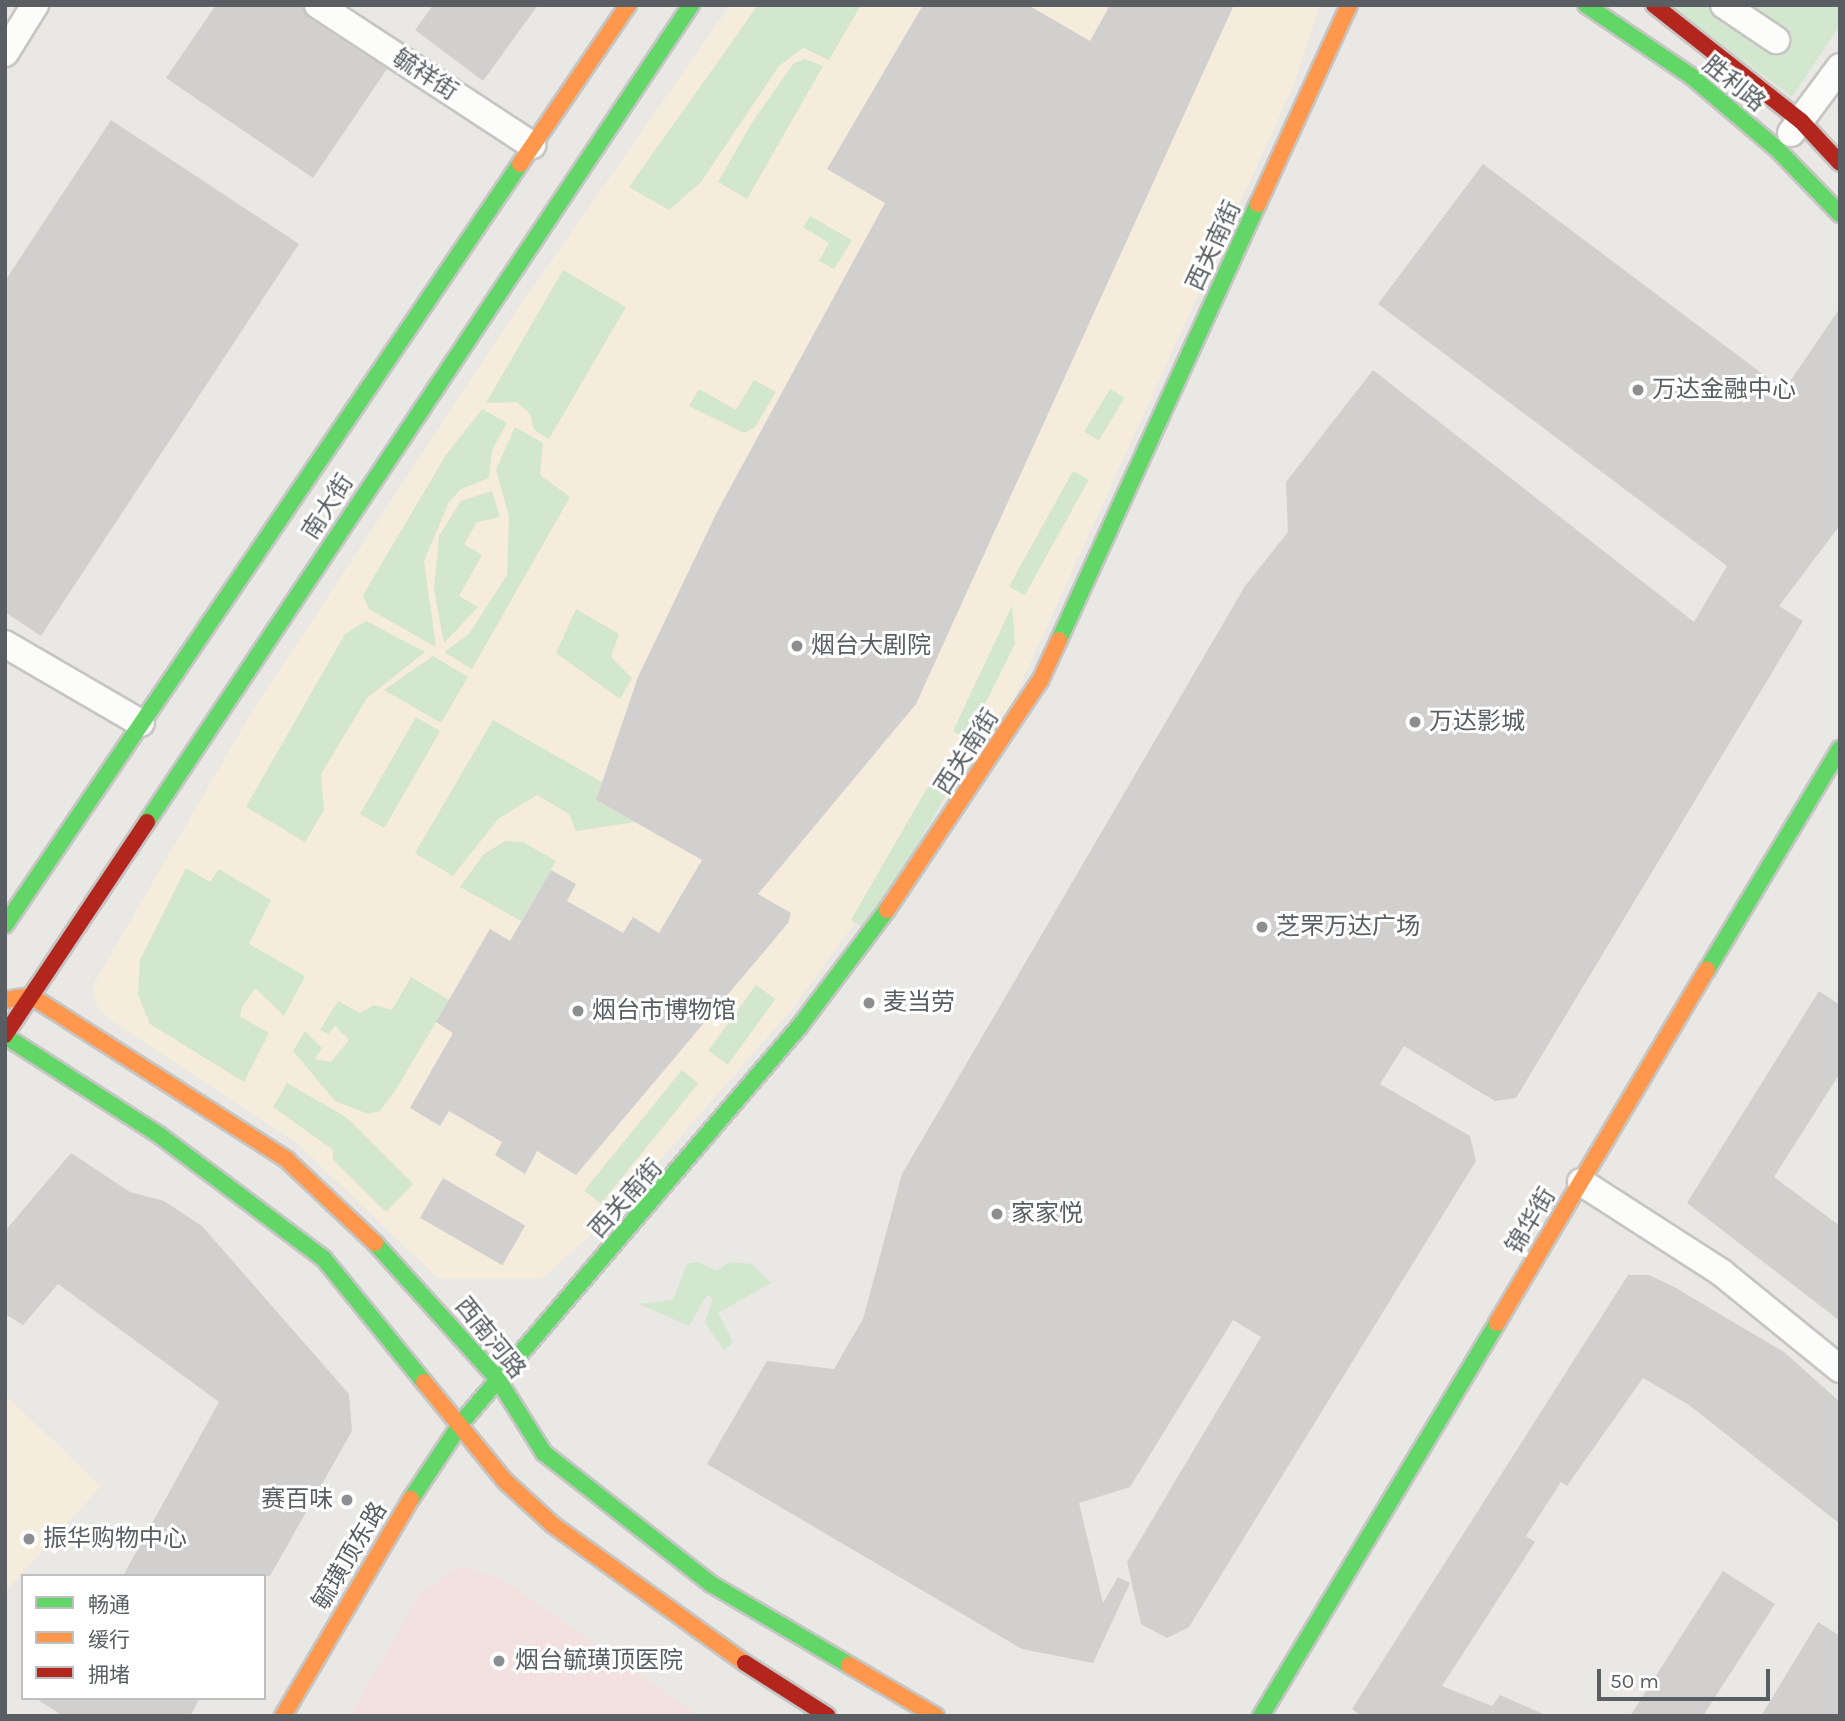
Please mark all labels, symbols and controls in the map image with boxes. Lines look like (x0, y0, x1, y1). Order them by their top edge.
street label: 毓祥街 (387, 43, 463, 107)
street label: 胜利路 (1697, 50, 1771, 118)
street label: 西关南街 (1181, 196, 1247, 296)
place label: 万达金融中心 (1652, 376, 1796, 404)
marker: 万达金融中心 (1630, 382, 1646, 398)
street label: 南大街 (296, 469, 360, 545)
place label: 烟台大剧院 (811, 632, 931, 660)
marker: 烟台大剧院 (789, 638, 805, 654)
street label: 西关南街 (929, 704, 1005, 800)
place label: 万达影城 (1429, 708, 1525, 736)
marker: 万达影城 (1407, 714, 1423, 730)
place label: 芝罘万达广场 (1276, 913, 1420, 941)
marker: 芝罘万达广场 (1254, 919, 1270, 935)
place label: 麦当劳 (883, 989, 955, 1017)
marker: 麦当劳 (861, 995, 877, 1011)
place label: 烟台市博物馆 (592, 997, 736, 1025)
marker: 烟台市博物馆 (570, 1003, 586, 1019)
street label: 西关南街 (583, 1154, 669, 1244)
street label: 锦华街 (1500, 1183, 1562, 1259)
place label: 家家悦 (1011, 1200, 1083, 1228)
marker: 家家悦 (989, 1206, 1005, 1222)
street label: 西南河路 (449, 1292, 531, 1384)
place label: 赛百味 (261, 1486, 333, 1514)
marker: 赛百味 (339, 1492, 355, 1508)
street label: 毓璜顶东路 (307, 1497, 393, 1615)
place label: 振华购物中心 (43, 1525, 187, 1553)
marker: 振华购物中心 (21, 1531, 37, 1547)
legend (21, 1574, 266, 1700)
text: 畅通 (88, 1593, 130, 1617)
text: 缓行 (88, 1628, 130, 1652)
place label: 烟台毓璜顶医院 (515, 1647, 683, 1675)
marker: 烟台毓璜顶医院 (489, 1651, 509, 1671)
scale bar (1600, 1654, 1773, 1698)
text: 拥堵 (88, 1663, 130, 1687)
text: 50 m (1610, 1669, 1659, 1693)

